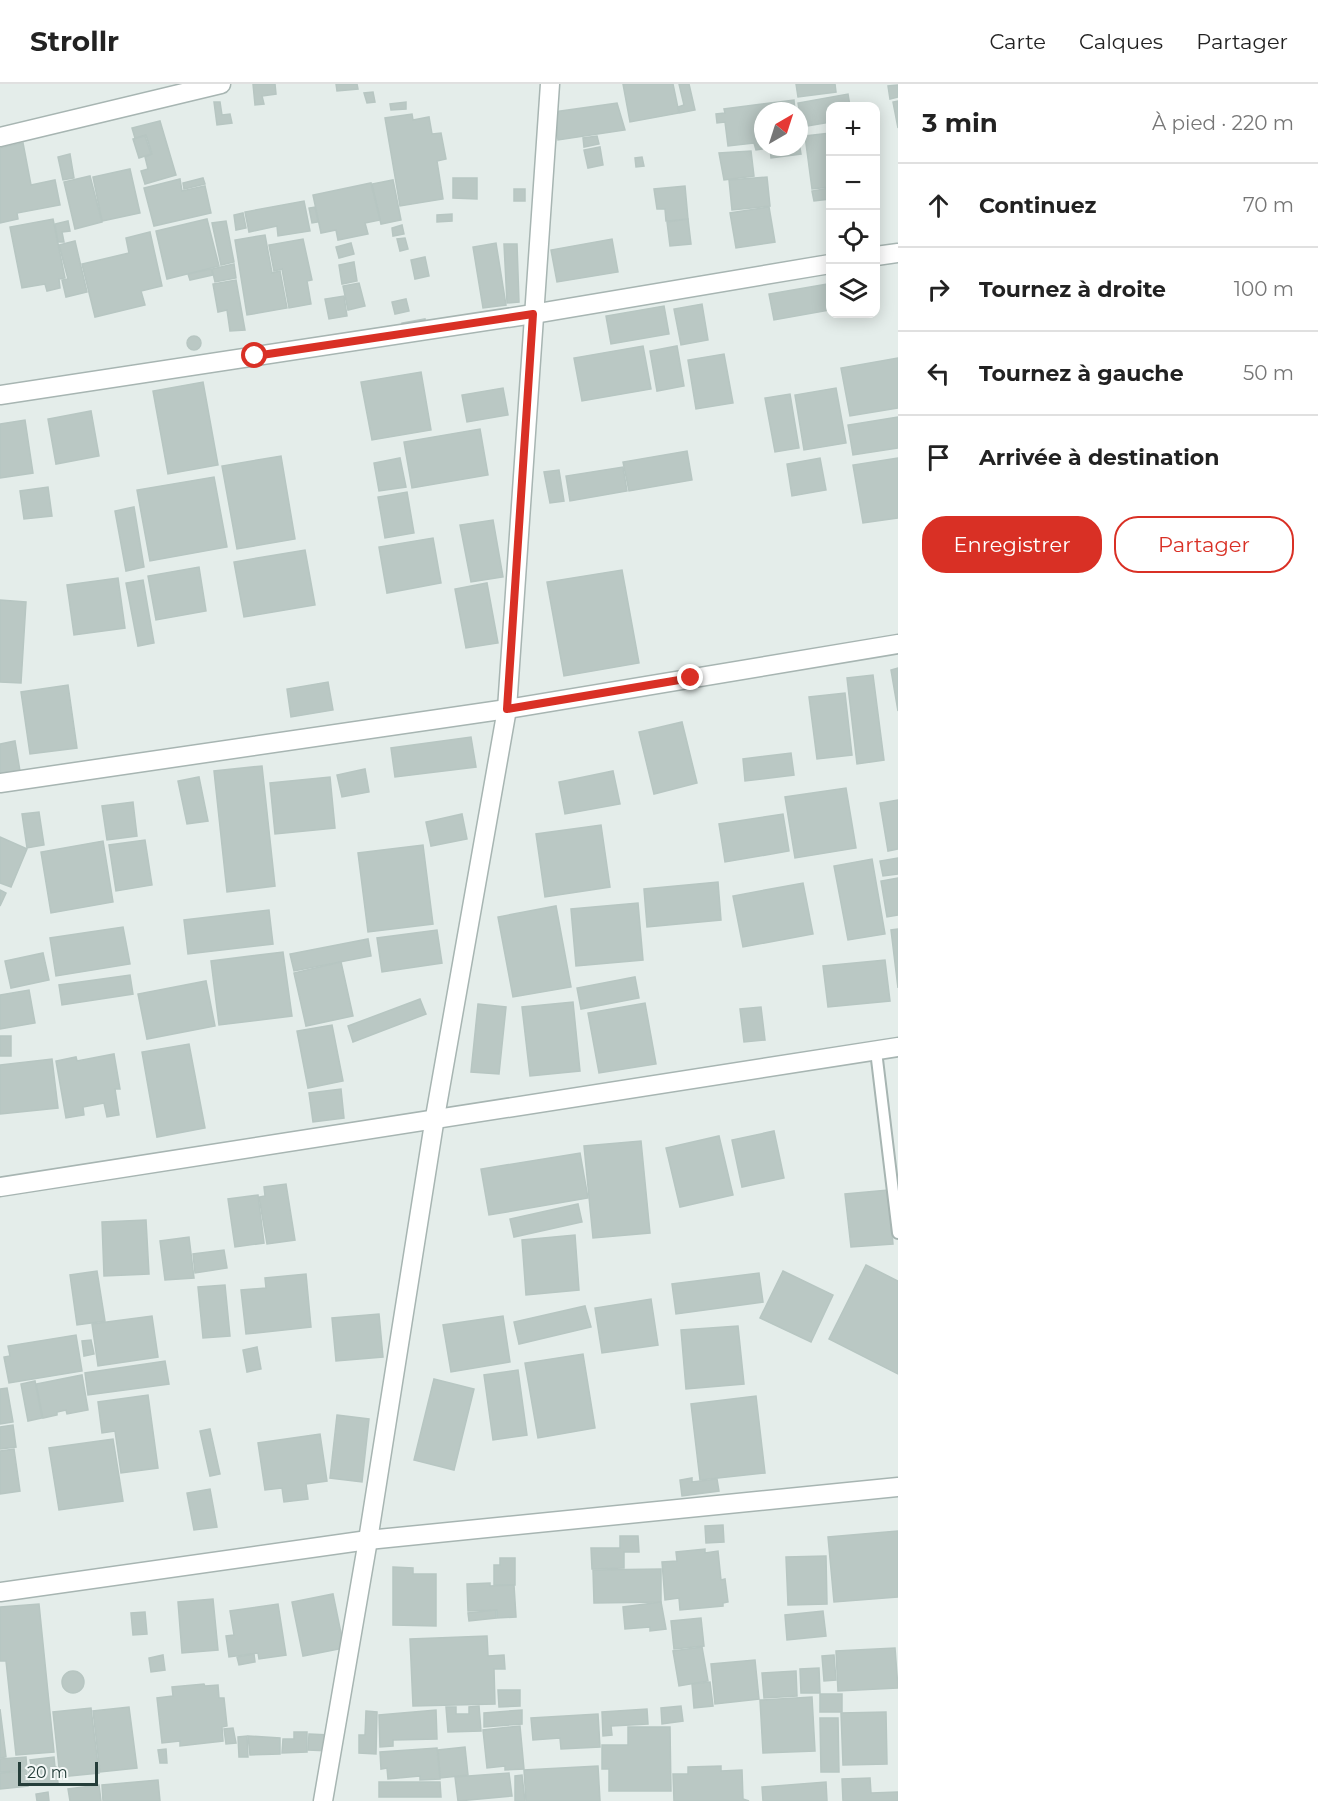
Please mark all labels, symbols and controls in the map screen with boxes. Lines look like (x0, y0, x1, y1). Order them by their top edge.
text: Strollr (30, 24, 119, 58)
text: Carte (989, 29, 1046, 54)
text: Calques (1079, 29, 1163, 54)
text: Partager (1196, 29, 1288, 54)
north arrow (754, 102, 808, 156)
map controls (826, 102, 880, 318)
button: + (826, 102, 880, 156)
text: 3 min (922, 107, 998, 139)
text: À pied · 220 m (1152, 111, 1294, 135)
button: − (826, 156, 880, 210)
icon: ahead (922, 189, 955, 222)
text: Continuez (979, 192, 1096, 219)
text: 70 m (1243, 193, 1294, 217)
button: locate (826, 210, 880, 264)
button: layers (826, 264, 880, 318)
icon: right (922, 273, 955, 306)
text: Tournez à droite (979, 276, 1166, 303)
text: 100 m (1234, 277, 1294, 301)
route start (241, 342, 267, 368)
icon: left (922, 357, 955, 390)
text: Tournez à gauche (979, 360, 1184, 387)
text: 50 m (1243, 361, 1294, 385)
icon: arrive (922, 441, 955, 474)
text: Arrivée à destination (979, 444, 1219, 471)
button: Enregistrer (922, 516, 1102, 573)
button: Partager (1114, 516, 1294, 573)
route end (677, 664, 703, 690)
scale bar (18, 1759, 98, 1786)
text: 20 m (27, 1763, 68, 1782)

